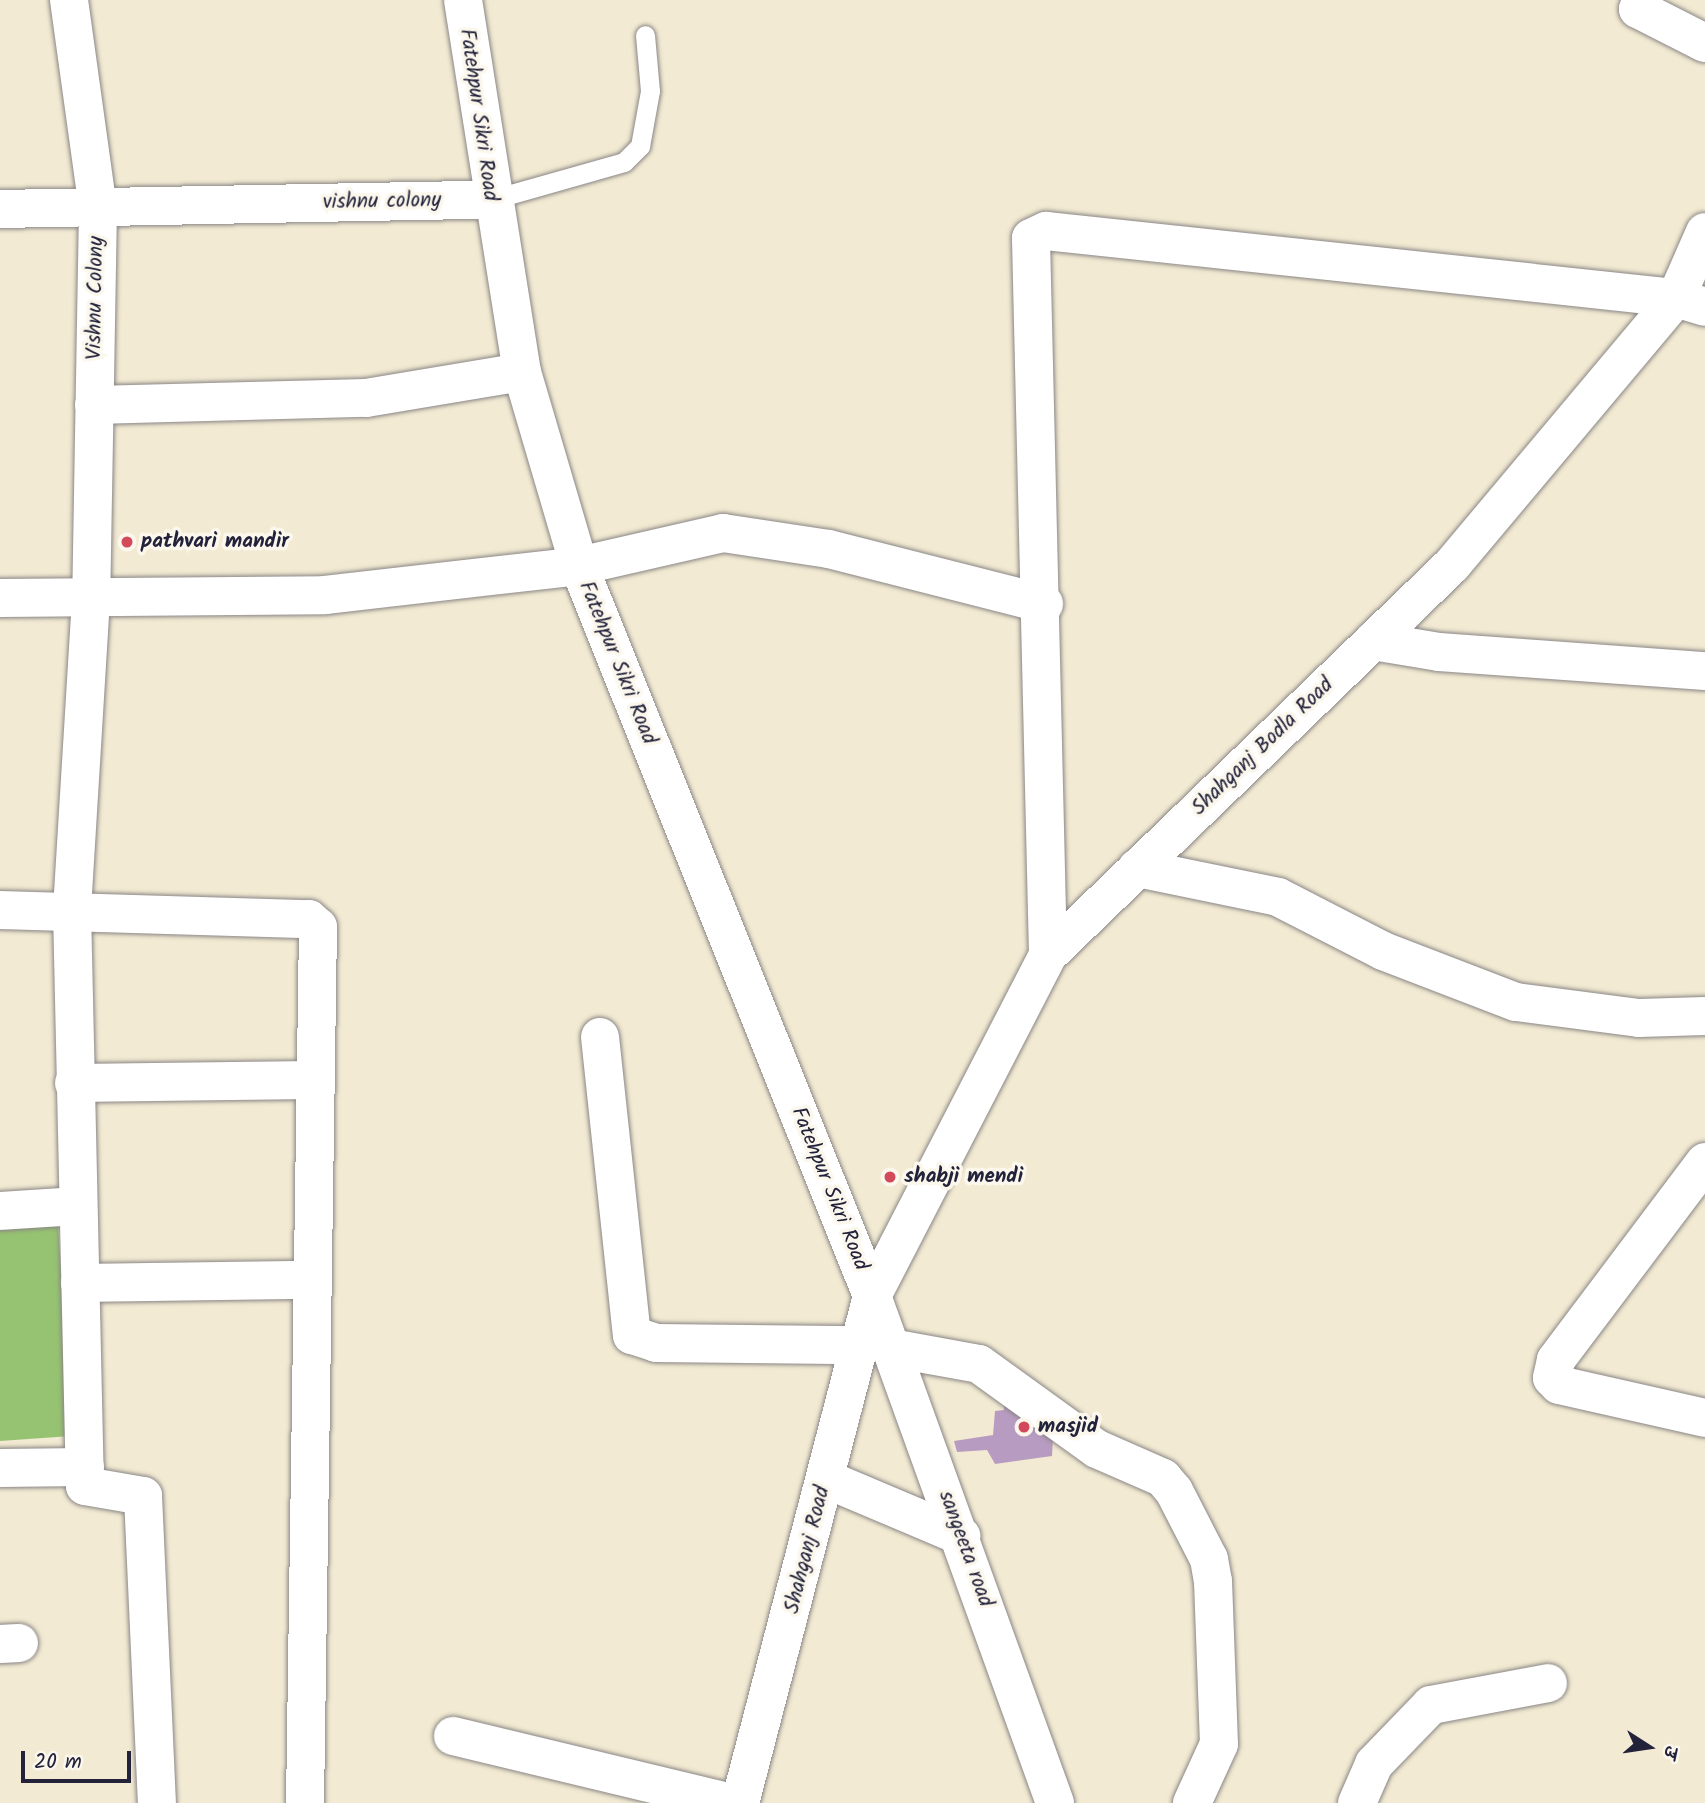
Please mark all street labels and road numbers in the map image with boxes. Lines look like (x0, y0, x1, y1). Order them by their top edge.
street label: Fatehpur Sikri Road (453, 27, 503, 203)
street label: vishnu colony (323, 188, 441, 216)
street label: Vishnu Colony (82, 236, 110, 360)
street label: Fatehpur Sikri Road (573, 578, 661, 748)
street label: Shahganj Bodla Road (1187, 673, 1339, 821)
street label: Fatehpur Sikri Road (785, 1104, 873, 1274)
street label: Shahganj Road (780, 1484, 836, 1616)
street label: sangeeta road (932, 1487, 998, 1611)

